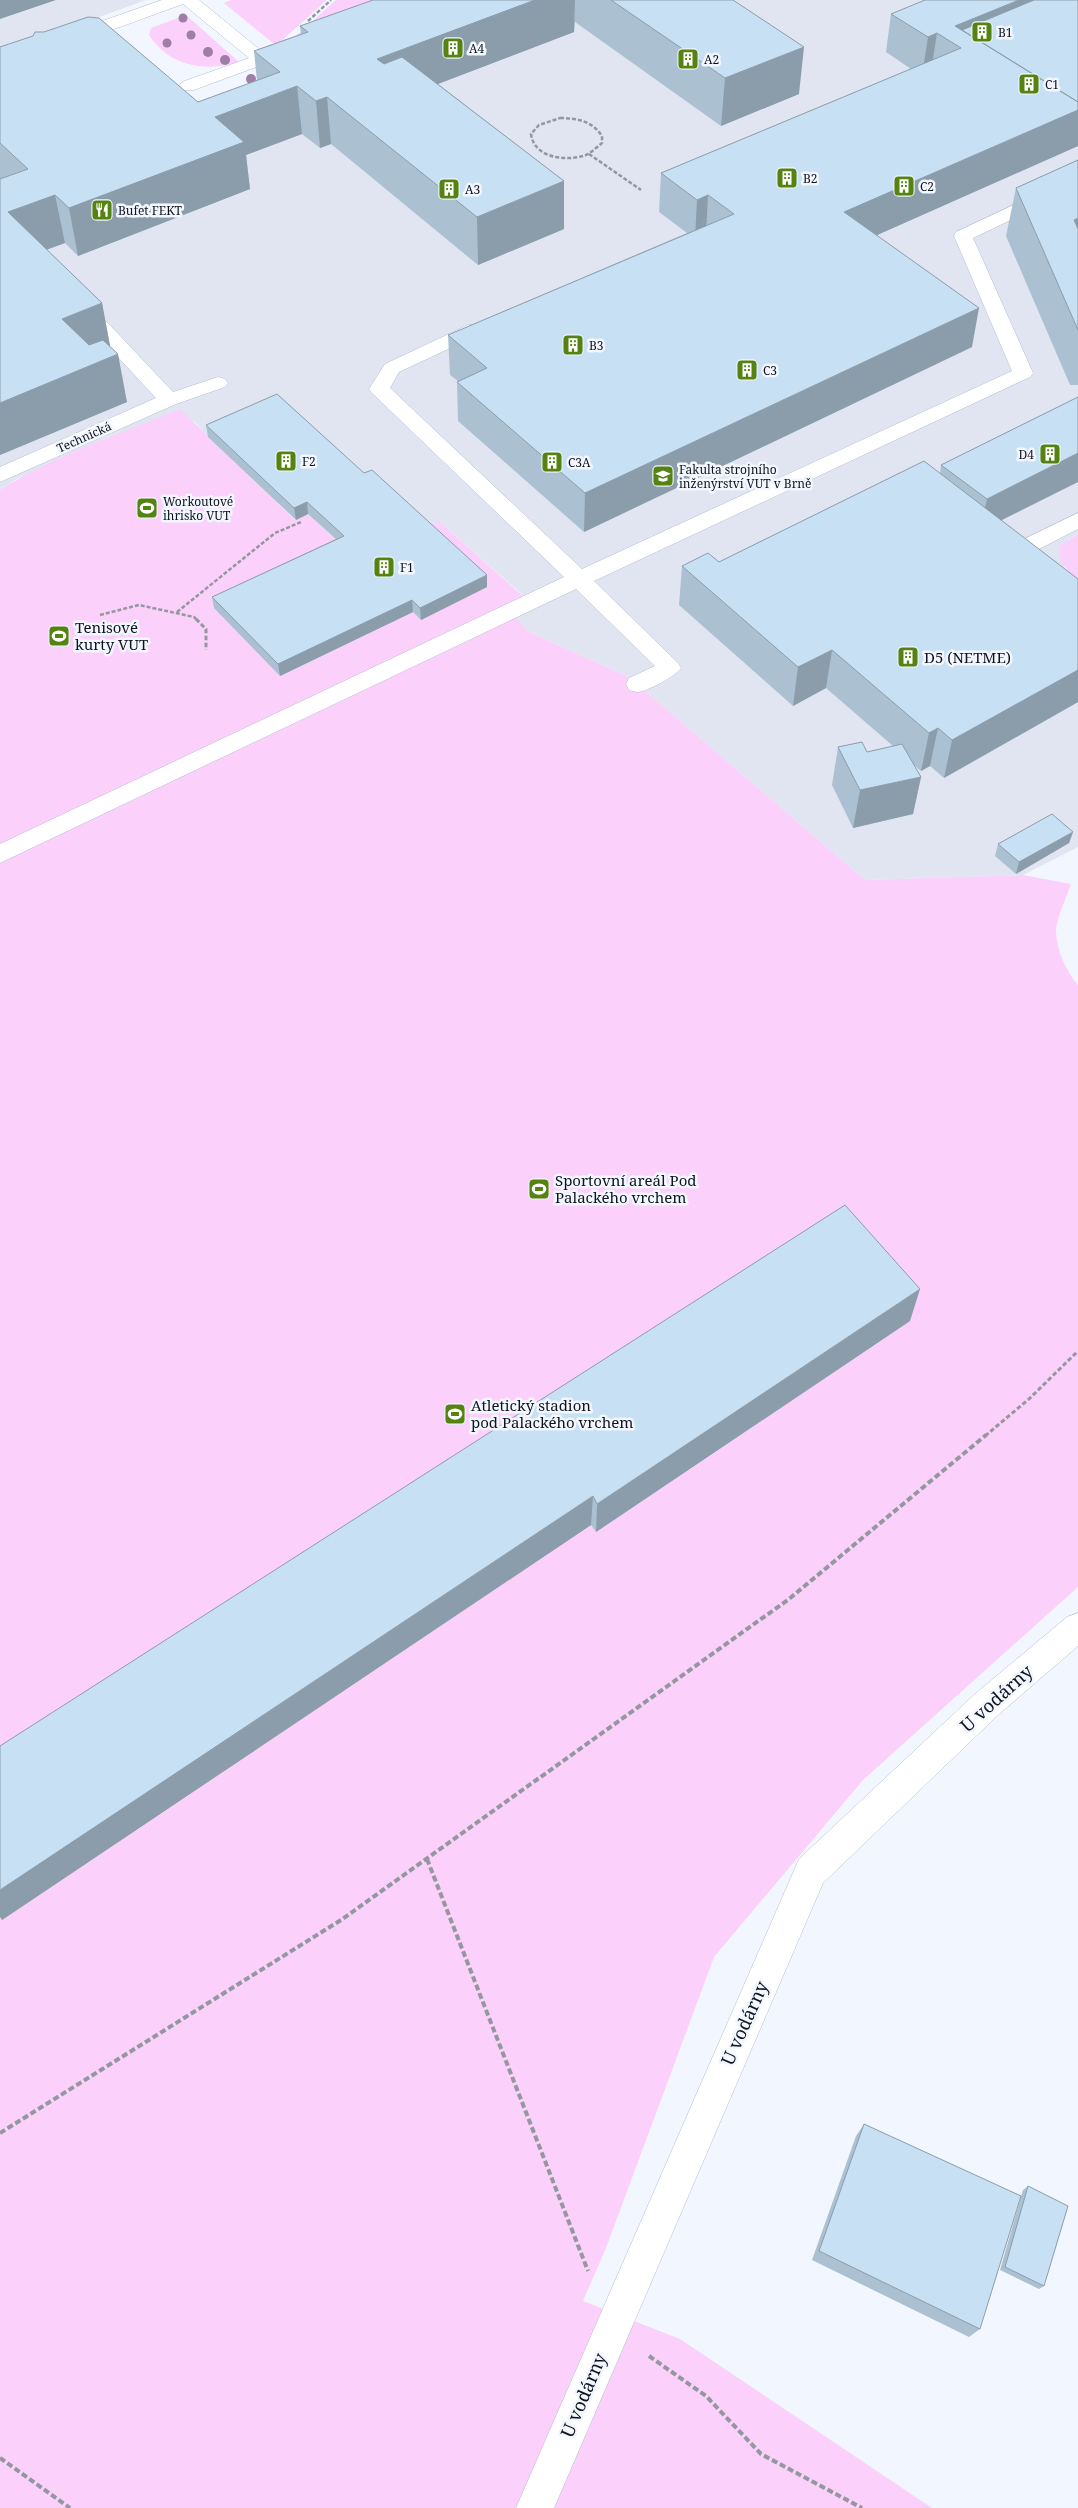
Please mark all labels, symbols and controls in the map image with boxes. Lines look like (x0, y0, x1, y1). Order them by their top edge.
building icon: B1 (970, 20, 994, 44)
place label: B1 (998, 24, 1013, 41)
building icon: A4 (441, 36, 465, 60)
place label: A4 (469, 40, 484, 57)
building icon: A2 (676, 47, 700, 71)
place label: A2 (704, 51, 719, 68)
building icon: C1 (1017, 72, 1041, 96)
place label: C1 (1045, 76, 1059, 93)
building icon: B2 (775, 166, 799, 190)
place label: B2 (803, 170, 818, 187)
building icon: C2 (892, 174, 916, 198)
building icon: A3 (437, 177, 461, 201)
place label: C2 (920, 178, 934, 195)
place label: A3 (465, 181, 480, 198)
restaurant icon: Bufet FEKT (90, 198, 114, 222)
place label: Bufet FEKT (118, 202, 183, 219)
building icon: B3 (561, 333, 585, 357)
place label: B3 (589, 337, 604, 354)
building icon: C3 (735, 358, 759, 382)
place label: C3 (763, 362, 777, 379)
street label: Technická (54, 417, 114, 457)
building icon: D4 (1038, 442, 1062, 466)
place label: D4 (1019, 446, 1034, 463)
building icon: F2 (274, 449, 298, 473)
building icon: C3A (540, 450, 564, 474)
place label: F2 (302, 453, 316, 470)
place label: C3A (568, 454, 591, 471)
place label: Fakulta strojního inženýrství VUT v Brně (679, 461, 812, 492)
school or university icon: Fakulta strojního inženýrství VUT v Brně (651, 464, 675, 488)
place label: Workoutové ihrisko VUT (163, 493, 233, 524)
sports icon: Workoutové ihrisko VUT (135, 496, 159, 520)
building icon: F1 (372, 555, 396, 579)
place label: F1 (400, 559, 414, 576)
place label: Tenisové kurty VUT (75, 617, 148, 654)
sports icon: Tenisové kurty VUT (47, 624, 71, 648)
building icon: D5 (NETME) (896, 645, 920, 669)
place label: D5 (NETME) (924, 647, 1011, 667)
place label: Sportovní areál Pod Palackého vrchem (555, 1170, 697, 1207)
sports icon: Sportovní areál Pod Palackého vrchem (527, 1177, 551, 1201)
place label: Atletický stadion pod Palackého vrchem (471, 1395, 633, 1432)
sports icon: Atletický stadion pod Palackého vrchem (443, 1402, 467, 1426)
street label: U vodárny (955, 1659, 1038, 1737)
street label: U vodárny (715, 1976, 773, 2069)
street label: U vodárny (554, 2348, 612, 2441)

